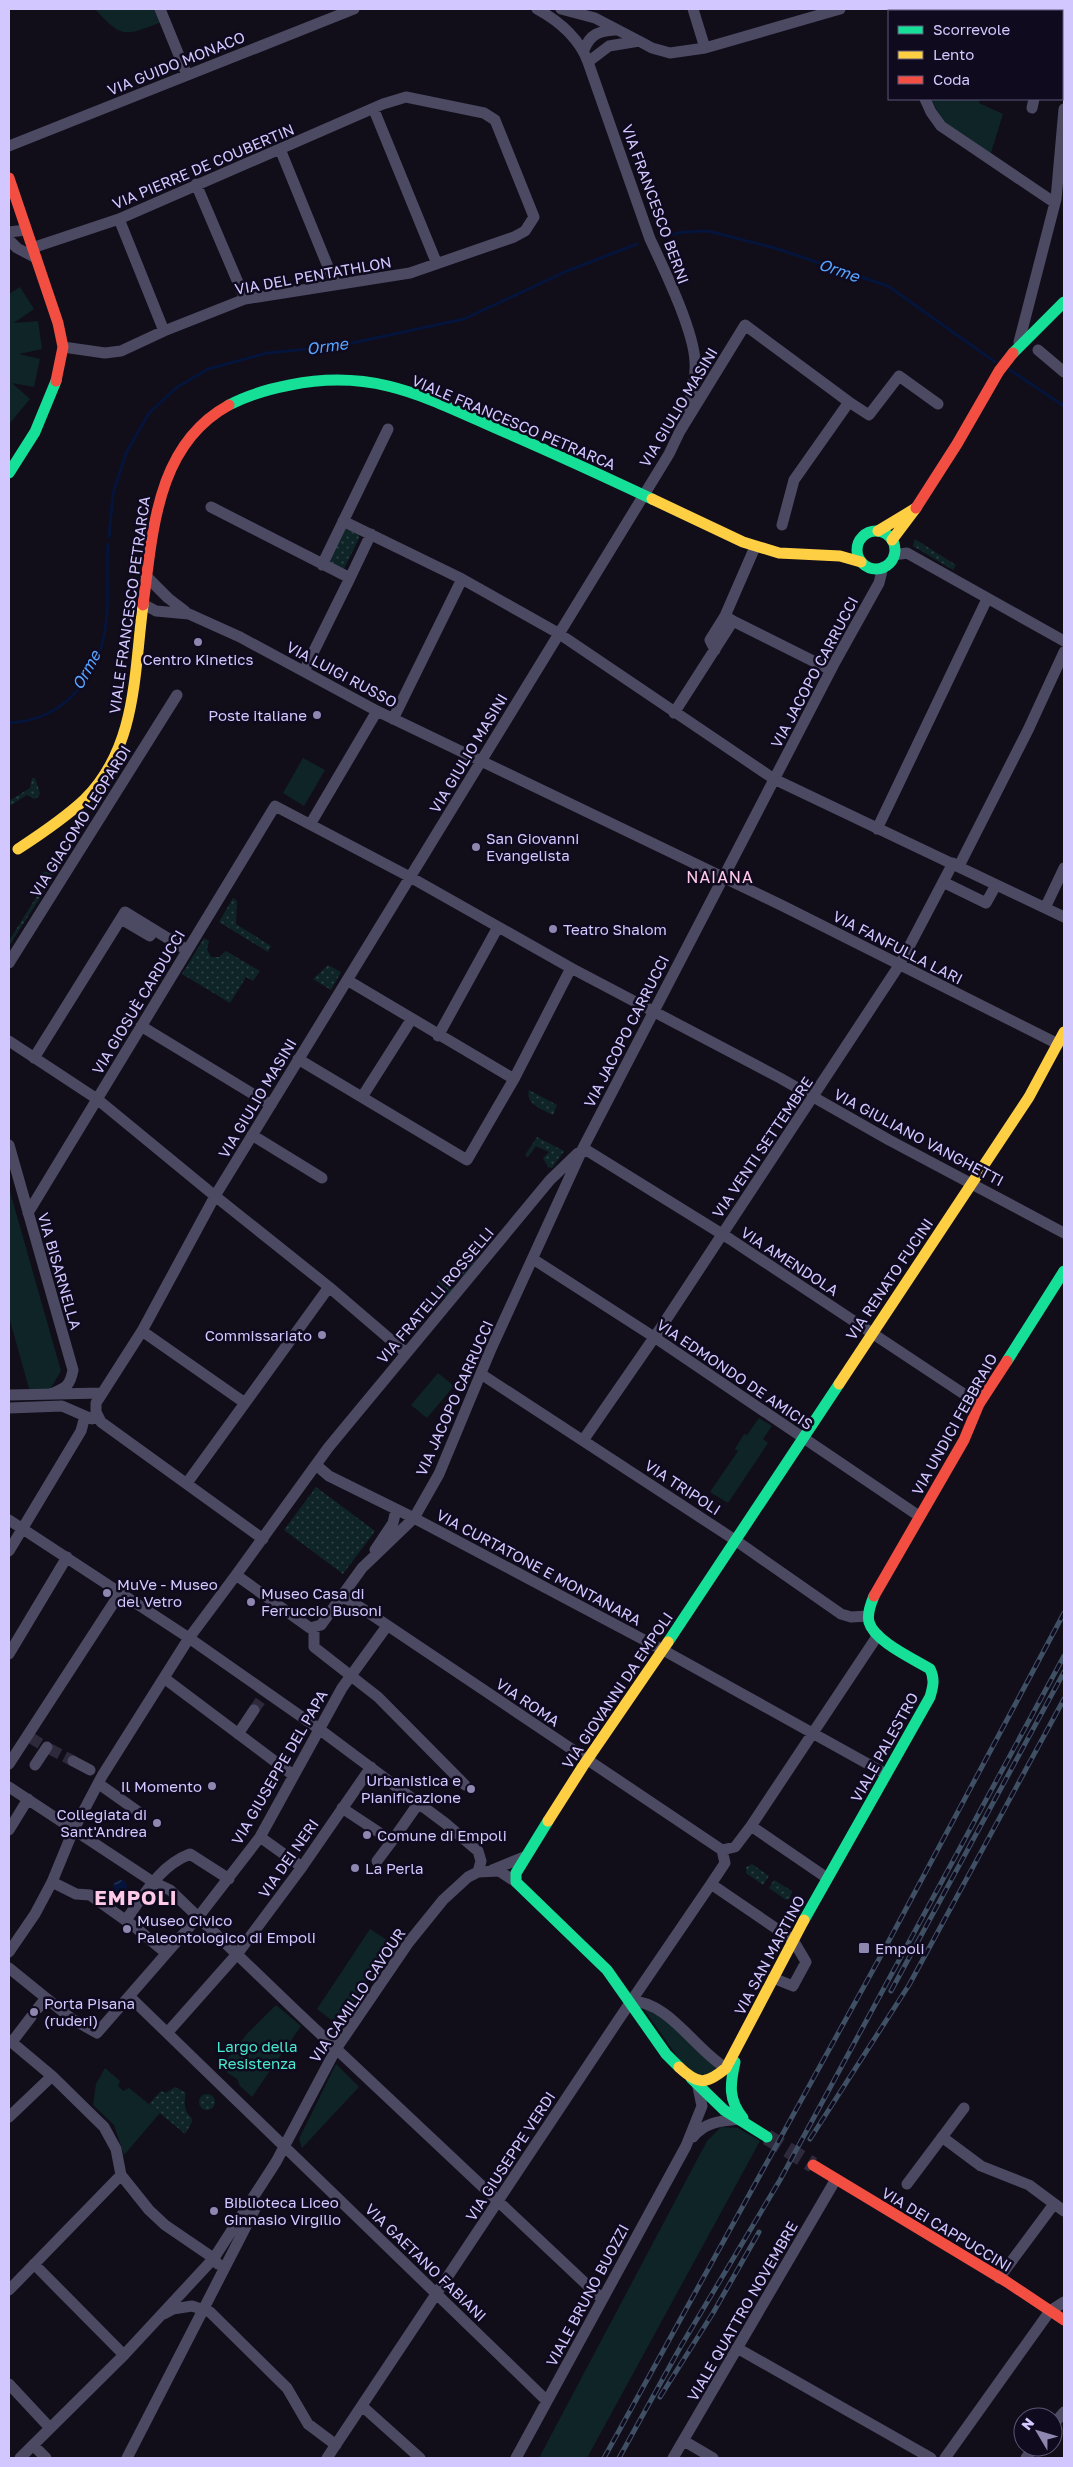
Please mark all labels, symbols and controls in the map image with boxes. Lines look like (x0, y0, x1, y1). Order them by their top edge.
legend (888, 10, 1063, 100)
text: Scorrevole (933, 20, 1010, 38)
street label: VIA GUIDO MONACO (105, 27, 247, 99)
text: Lento (933, 45, 974, 63)
text: Coda (933, 70, 970, 88)
street label: VIA PIERRE DE COUBERTIN (109, 119, 297, 213)
street label: VIA FRANCESCO BERNI (619, 122, 693, 286)
street label: VIA DEL PENTATHLON (233, 252, 393, 298)
water label: Orme (816, 254, 864, 287)
water label: Orme (305, 333, 351, 359)
street label: VIA GIULIO MASINI (635, 344, 721, 470)
street label: VIALE FRANCESCO PETRARCA (409, 371, 619, 473)
street label: VIALE FRANCESCO PETRARCA (105, 495, 153, 715)
street label: VIA JACOPO CARRUCCI (767, 593, 861, 751)
marker: Centro Kinetics (192, 636, 204, 648)
street label: VIA LUIGI RUSSO (284, 637, 400, 711)
water label: Orme (67, 645, 106, 693)
place label: Centro Kinetics (143, 650, 253, 668)
street label: VIA GIULIO MASINI (425, 690, 511, 816)
place label: Poste italiane (208, 706, 307, 724)
marker: Poste italiane (311, 709, 323, 721)
street label: VIA GIACOMO LEOPARDI (26, 742, 134, 900)
place label: San Giovanni Evangelista (486, 829, 579, 864)
marker: San Giovanni Evangelista (470, 841, 482, 853)
district label: NAIANA (686, 867, 754, 887)
street label: VIA FANFULLA LARI (830, 906, 966, 988)
place label: Teatro Shalom (563, 920, 667, 938)
marker: Teatro Shalom (547, 923, 559, 935)
street label: VIA GIOSUÈ CARDUCCI (88, 927, 188, 1077)
street label: VIA JACOPO CARRUCCI (580, 952, 672, 1110)
street label: VIA GIULIO MASINI (214, 1035, 300, 1161)
street label: VIA VENTI SETTEMBRE (708, 1073, 816, 1221)
street label: VIA GIULIANO VANGHETTI (831, 1085, 1007, 1189)
street label: VIA BISARNELLA (35, 1210, 85, 1332)
street label: VIA RENATO FUCINI (842, 1215, 936, 1343)
street label: VIA FRATELLI ROSSELLI (373, 1223, 497, 1367)
street label: VIA AMENDOLA (738, 1223, 842, 1299)
street label: VIA EDMONDO DE AMICIS (653, 1315, 817, 1433)
street label: VIA JACOPO CARRUCCI (412, 1317, 496, 1479)
place label: Commissariato (205, 1326, 312, 1344)
marker: Commissariato (316, 1329, 328, 1341)
street label: VIA UNDICI FEBBRAIO (908, 1350, 1000, 1498)
street label: VIA TRIPOLI (642, 1456, 724, 1518)
street label: VIA CURTATONE E MONTANARA (434, 1505, 644, 1629)
place label: MuVe - Museo del Vetro (117, 1575, 218, 1610)
place label: Museo Casa di Ferruccio Busoni (261, 1584, 382, 1619)
marker: MuVe - Museo del Vetro (101, 1587, 113, 1599)
marker: Museo Casa di Ferruccio Busoni (245, 1596, 257, 1608)
street label: VIA GIOVANNI DA EMPOLI (558, 1608, 676, 1772)
street label: VIA ROMA (493, 1674, 563, 1730)
street label: VIA GIUSEPPE DEL PAPA (227, 1687, 331, 1847)
street label: VIALE PALESTRO (846, 1689, 922, 1805)
place label: Urbanistica e Pianificazione (361, 1771, 461, 1806)
place label: Il Momento (121, 1777, 202, 1795)
marker: Il Momento (206, 1780, 218, 1792)
marker: Urbanistica e Pianificazione (465, 1783, 477, 1795)
place label: Collegiata di Sant'Andrea (57, 1805, 147, 1840)
street label: VIA DEI NERI (254, 1815, 322, 1901)
marker: Collegiata di Sant'Andrea (151, 1817, 163, 1829)
place label: Comune di Empoli (377, 1826, 507, 1844)
marker: Comune di Empoli (361, 1829, 373, 1841)
place label: La Perla (365, 1859, 423, 1877)
marker: La Perla (349, 1862, 361, 1874)
district label: EMPOLI (94, 1885, 178, 1909)
street label: VIA SAN MARTINO (730, 1892, 808, 2018)
place label: Museo Civico Paleontologico di Empoli (137, 1911, 316, 1946)
marker: Museo Civico Paleontologico di Empoli (121, 1923, 133, 1935)
street label: VIA CAMILLO CAVOUR (305, 1924, 409, 2066)
place label: Empoli (875, 1939, 924, 1957)
marker: Empoli (857, 1941, 871, 1955)
place label: Porta Pisana (ruderi) (44, 1994, 135, 2029)
marker: Porta Pisana (ruderi) (28, 2006, 40, 2018)
park label: Largo della Resistenza (217, 2037, 297, 2072)
street label: VIA GIUSEPPE VERDI (461, 2088, 559, 2224)
street label: VIA DEI CAPPUCCINI (879, 2183, 1015, 2275)
place label: Biblioteca Liceo Ginnasio Virgilio (224, 2193, 341, 2228)
street label: VIA GAETANO FABIANI (362, 2199, 490, 2325)
marker: Biblioteca Liceo Ginnasio Virgilio (208, 2205, 220, 2217)
street label: VIALE QUATTRO NOVEMBRE (683, 2218, 801, 2404)
street label: VIALE BRUNO BUOZZI (542, 2221, 632, 2369)
north arrow (1013, 2407, 1063, 2457)
text: N (1017, 2414, 1037, 2433)

